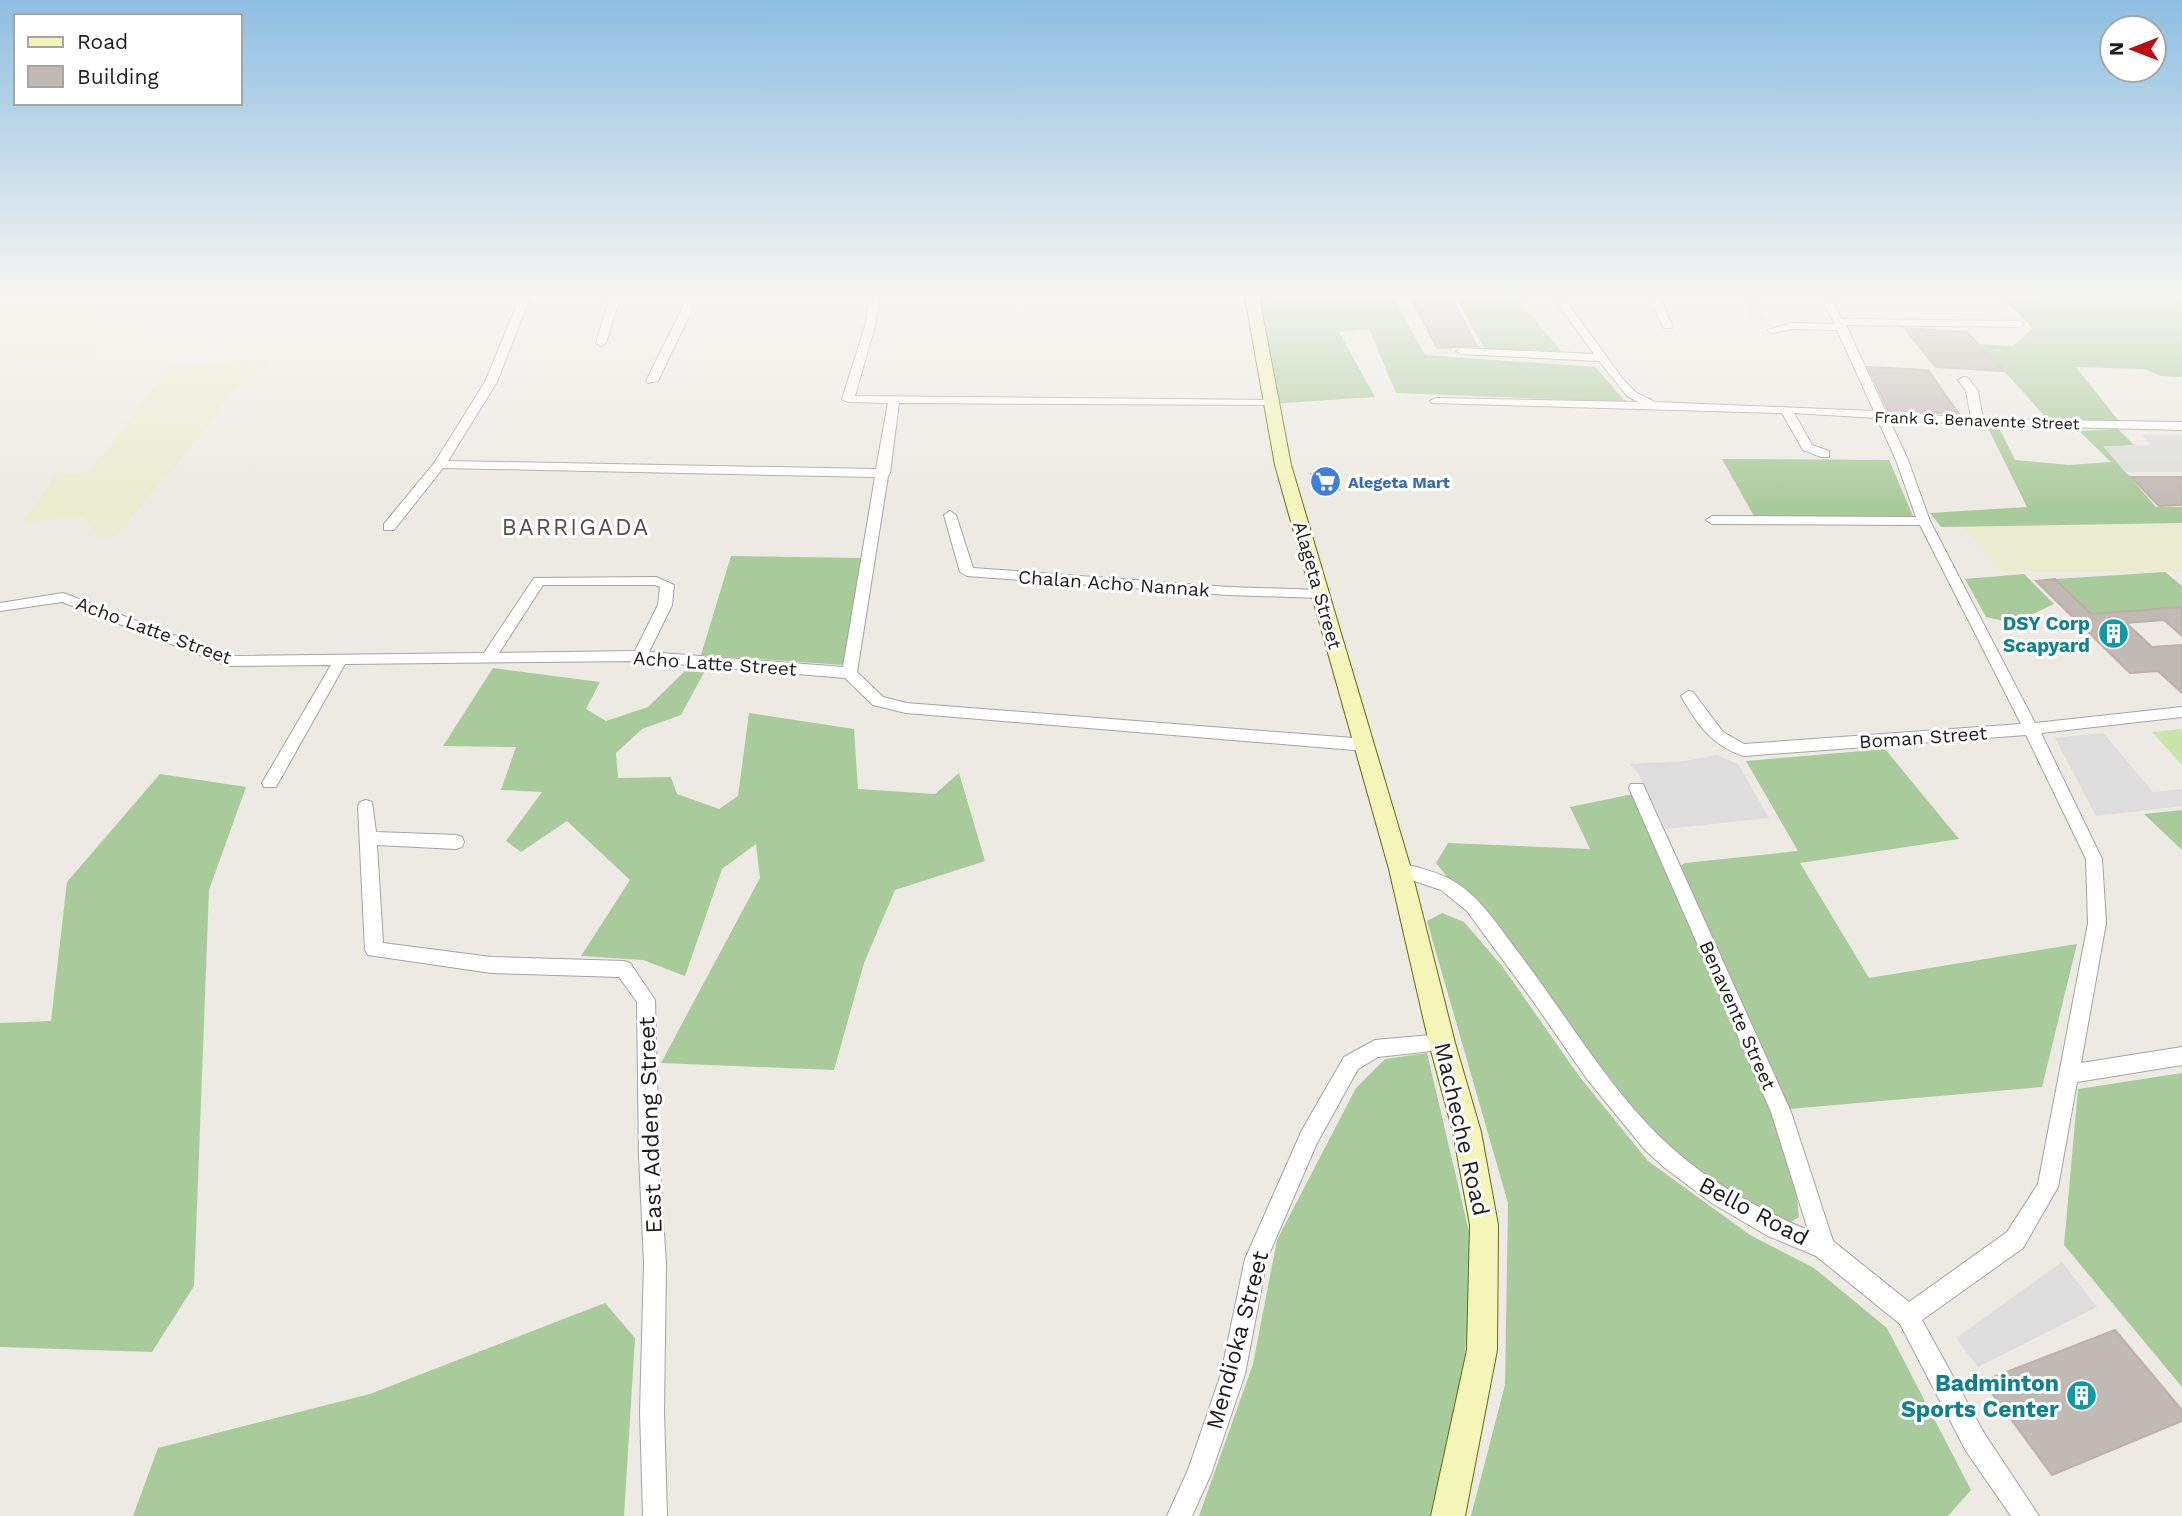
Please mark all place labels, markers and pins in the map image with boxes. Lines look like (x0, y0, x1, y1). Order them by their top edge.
supermarket icon: Alegeta Mart (1308, 465, 1342, 499)
place label: Alegeta Mart (1348, 473, 1450, 492)
place label: DSY Corp Scapyard (2003, 612, 2090, 657)
building icon: DSY Corp Scapyard (2096, 617, 2130, 651)
place label: Badminton Sports Center (1901, 1370, 2059, 1423)
building icon: Badminton Sports Center (2065, 1379, 2099, 1413)

